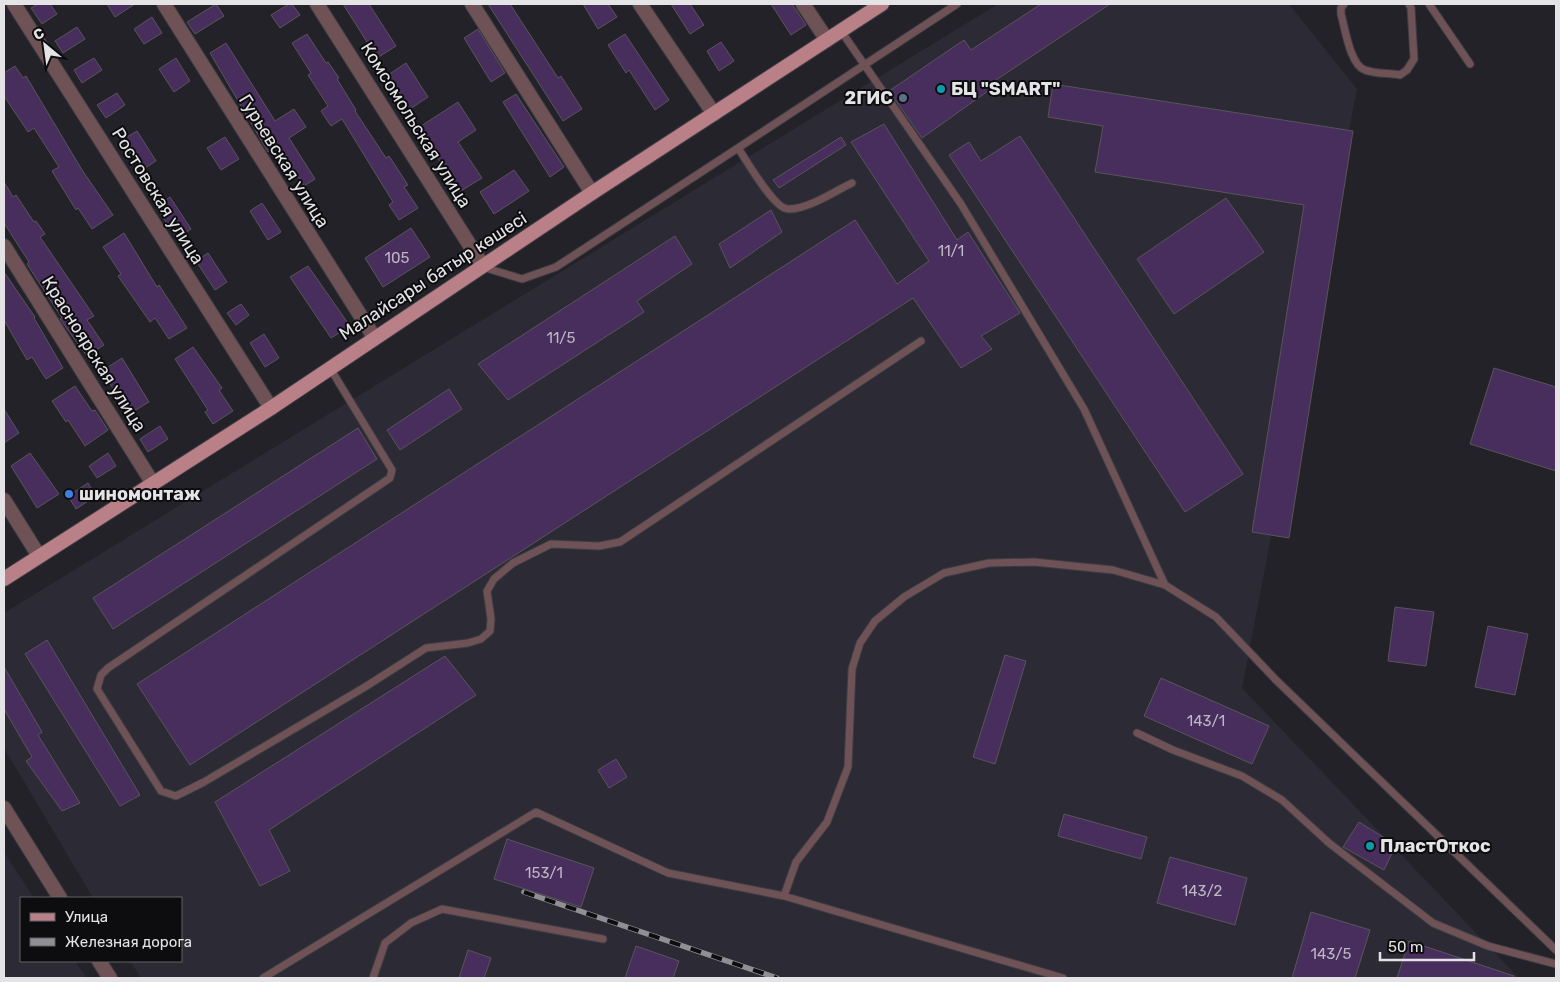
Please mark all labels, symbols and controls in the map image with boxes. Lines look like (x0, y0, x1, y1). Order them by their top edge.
north arrow (20, 20, 70, 70)
text: С (31, 24, 48, 44)
street label: Комсомольская улица (356, 38, 476, 212)
place label: БЦ "SMART" (951, 78, 1060, 100)
marker: БЦ "SMART" (935, 83, 947, 95)
place label: 2ГИС (844, 87, 893, 109)
street label: Гурьевская улица (234, 90, 334, 232)
marker: 2ГИС (897, 92, 909, 104)
street label: Ростовская улица (107, 124, 209, 268)
street label: Малайсары батыр көшесі (335, 207, 531, 345)
house number: 11/1 (938, 242, 964, 260)
house number: 105 (385, 249, 410, 267)
street label: Красноярская улица (37, 272, 151, 436)
house number: 11/5 (547, 329, 576, 347)
place label: шиномонтаж (79, 483, 201, 505)
marker: шиномонтаж (63, 488, 75, 500)
house number: 143/1 (1187, 712, 1225, 730)
place label: ПластОткос (1380, 835, 1491, 857)
marker: ПластОткос (1364, 840, 1376, 852)
house number: 153/1 (525, 864, 563, 882)
house number: 143/2 (1182, 882, 1222, 900)
legend (20, 897, 182, 962)
text: Улица (65, 908, 108, 926)
scale bar (1380, 930, 1474, 962)
text: Железная дорога (65, 933, 192, 951)
text: 50 m (1388, 938, 1423, 956)
house number: 143/5 (1311, 945, 1351, 963)

